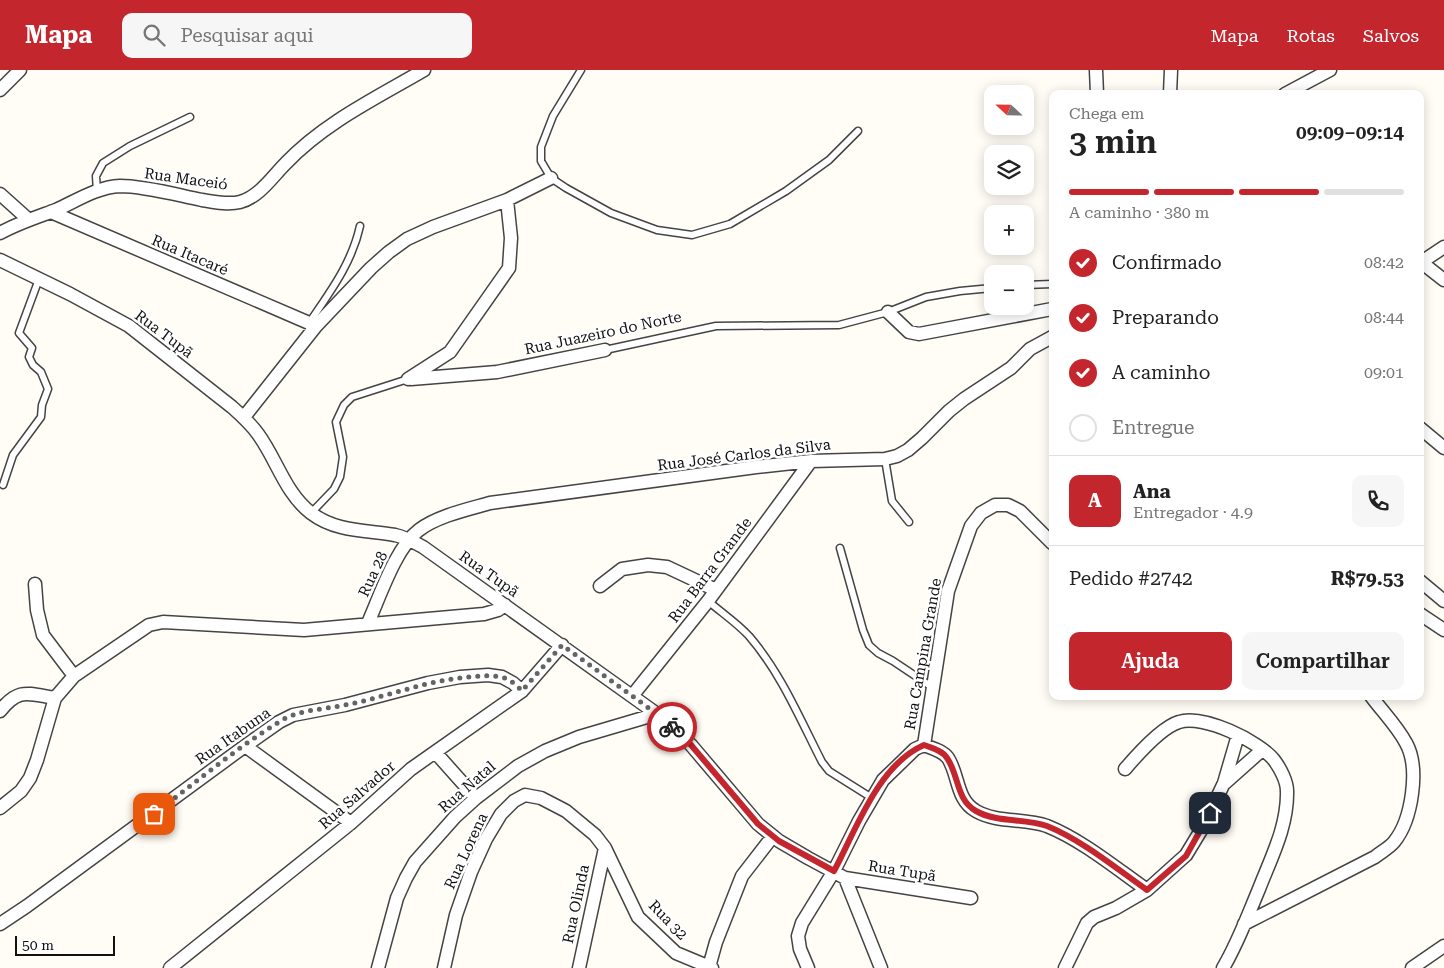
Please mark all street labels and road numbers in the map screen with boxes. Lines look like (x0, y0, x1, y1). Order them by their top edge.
street label: Rua Maceió (143, 164, 229, 194)
street label: Rua Itacaré (149, 231, 231, 279)
street label: Rua Tupã (131, 306, 197, 362)
street label: Rua Juazeiro do Norte (523, 308, 683, 358)
street label: Rua José Carlos da Silva (656, 435, 832, 475)
street label: Rua Barra Grande (665, 514, 755, 626)
street label: Rua Tupã (456, 547, 522, 601)
street label: Rua 28 (355, 548, 391, 600)
street label: Rua Campina Grande (901, 577, 945, 731)
street label: Rua Itabuna (192, 704, 274, 768)
street label: Rua Salvador (315, 757, 399, 833)
street label: Rua Natal (435, 757, 499, 817)
street label: Rua Lorena (441, 810, 491, 892)
street label: Rua Tupã (867, 857, 937, 885)
street label: Rua Olinda (559, 863, 593, 945)
street label: Rua 32 (645, 896, 691, 944)

